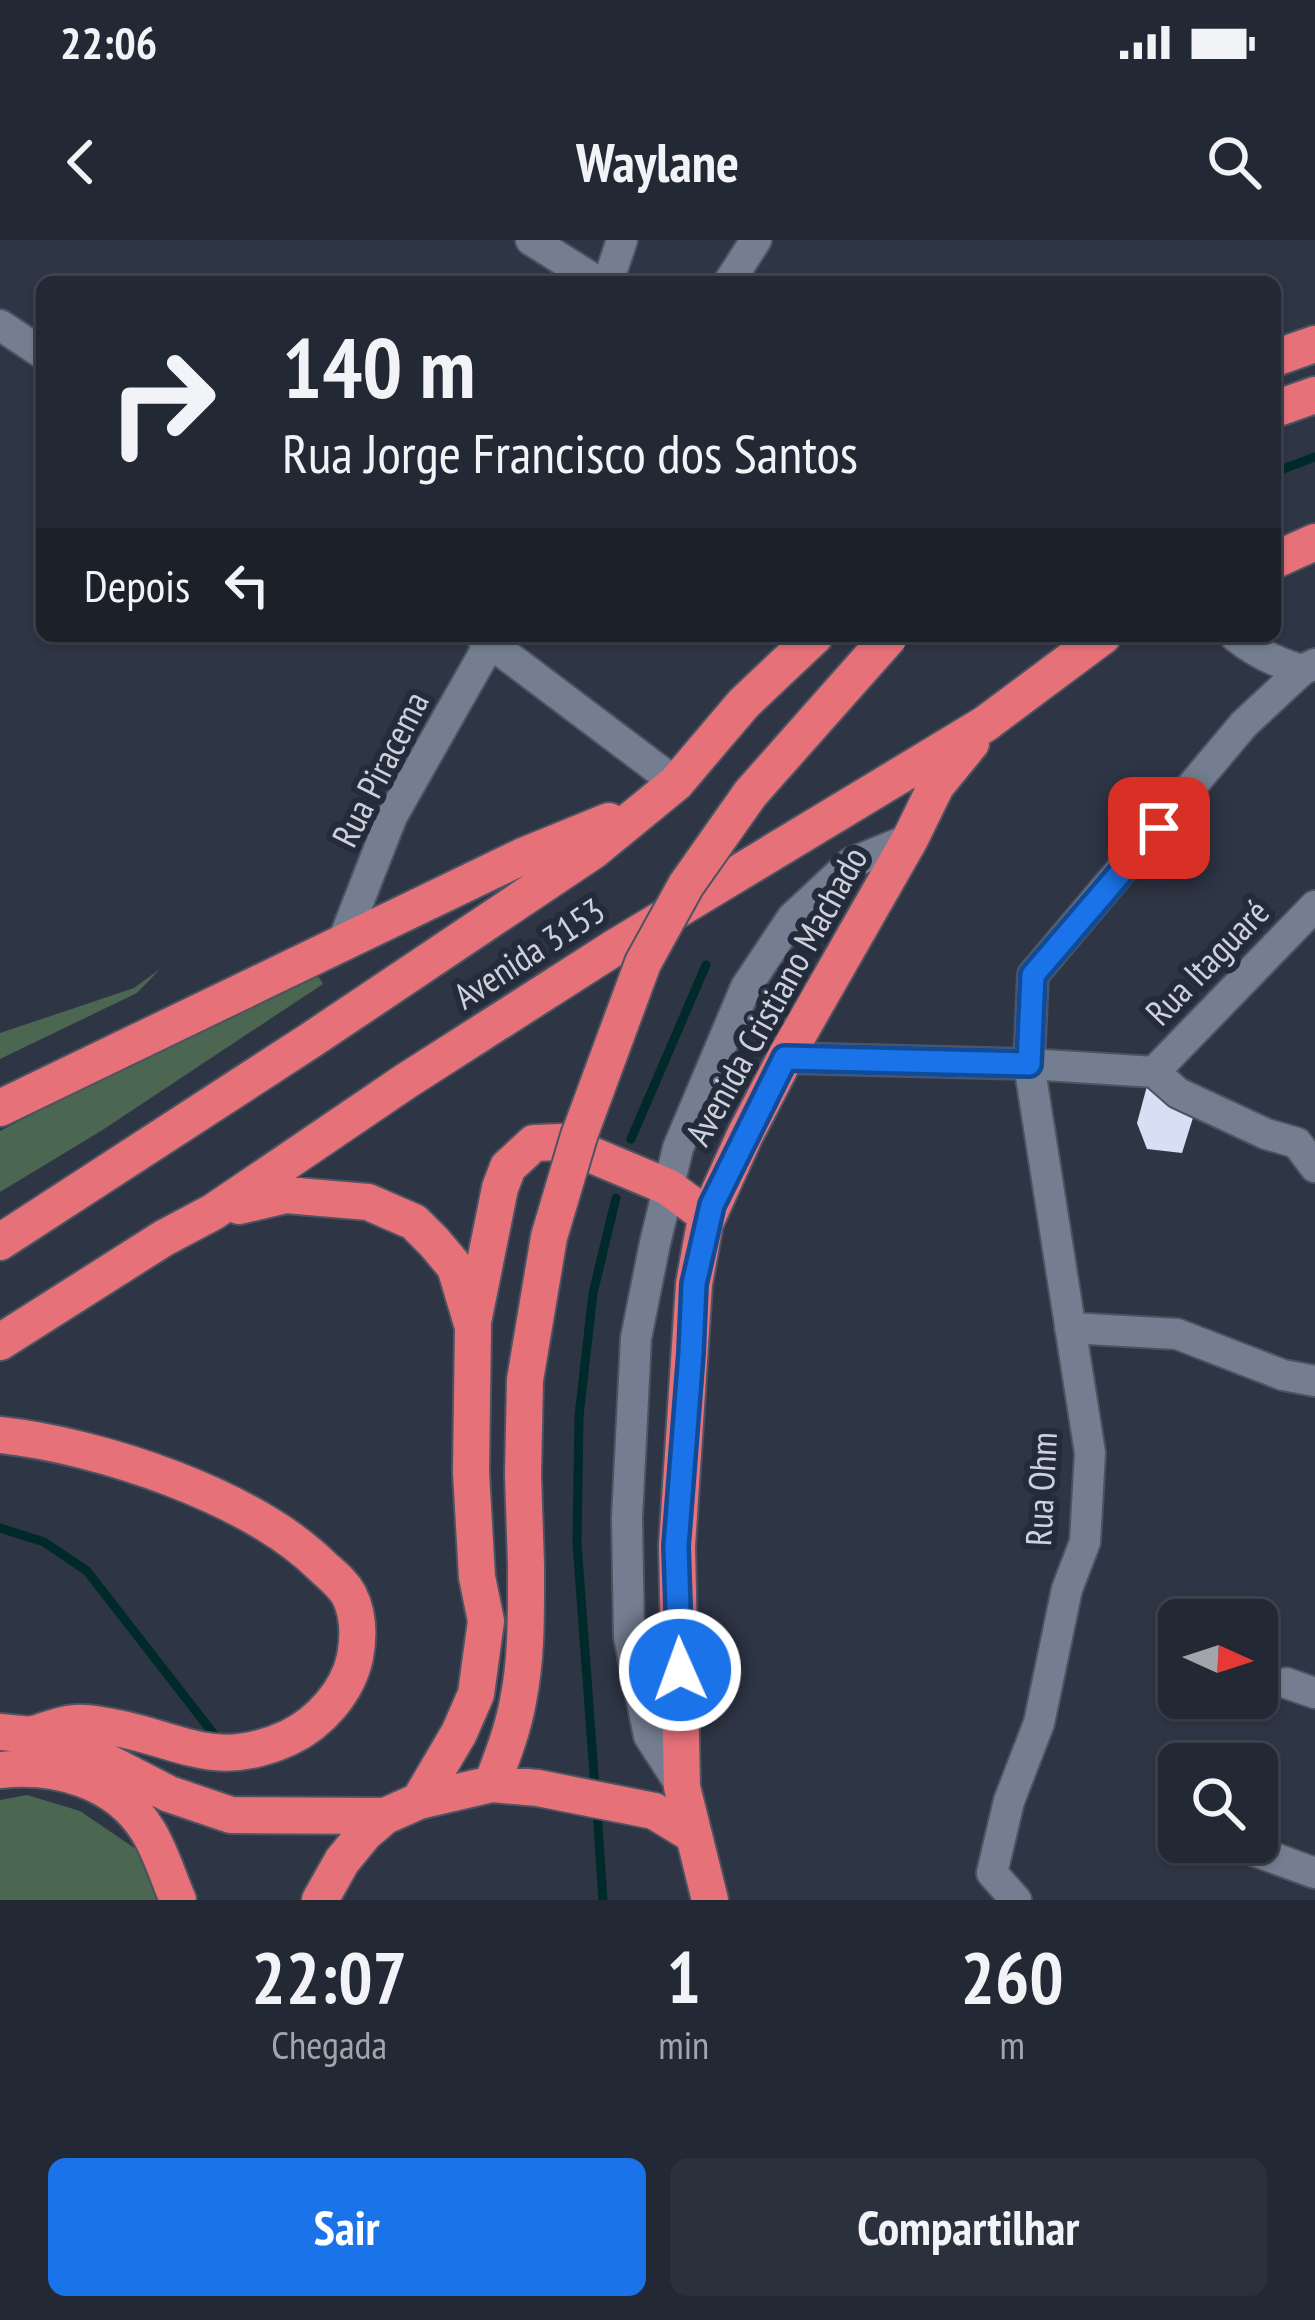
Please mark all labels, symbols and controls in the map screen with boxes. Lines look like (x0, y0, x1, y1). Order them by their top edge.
text: 22:06 (60, 13, 157, 71)
text: Waylane (576, 127, 739, 197)
icon: back (48, 129, 114, 195)
icon: search (1201, 129, 1267, 195)
text: 140 m (282, 312, 475, 421)
icon: right (84, 324, 240, 480)
text: Rua Jorge Francisco dos Santos (282, 418, 858, 488)
icon: left (214, 552, 280, 618)
text: Depois (84, 556, 190, 614)
street label: Rua Piracema (320, 683, 439, 854)
pin (1108, 777, 1210, 879)
icon: arrive (1126, 795, 1192, 861)
street label: Avenida Cristiano Machado (674, 838, 877, 1153)
street label: Avenida 3153 (444, 886, 613, 1019)
street label: Rua Itaguaré (1135, 889, 1278, 1035)
street label: Rua Ohm (1014, 1431, 1067, 1547)
north arrow (1158, 1599, 1278, 1719)
map controls (1158, 1599, 1278, 1863)
position arrow (617, 1607, 743, 1733)
button: search (1158, 1743, 1278, 1863)
text: 22:07 (251, 1930, 407, 2023)
text: 1 (667, 1930, 701, 2023)
text: 260 (960, 1930, 1064, 2023)
text: Chegada (271, 2019, 387, 2070)
text: min (658, 2019, 709, 2070)
text: m (999, 2019, 1025, 2070)
button: Sair (48, 2158, 646, 2296)
button: Compartilhar (670, 2158, 1267, 2296)

